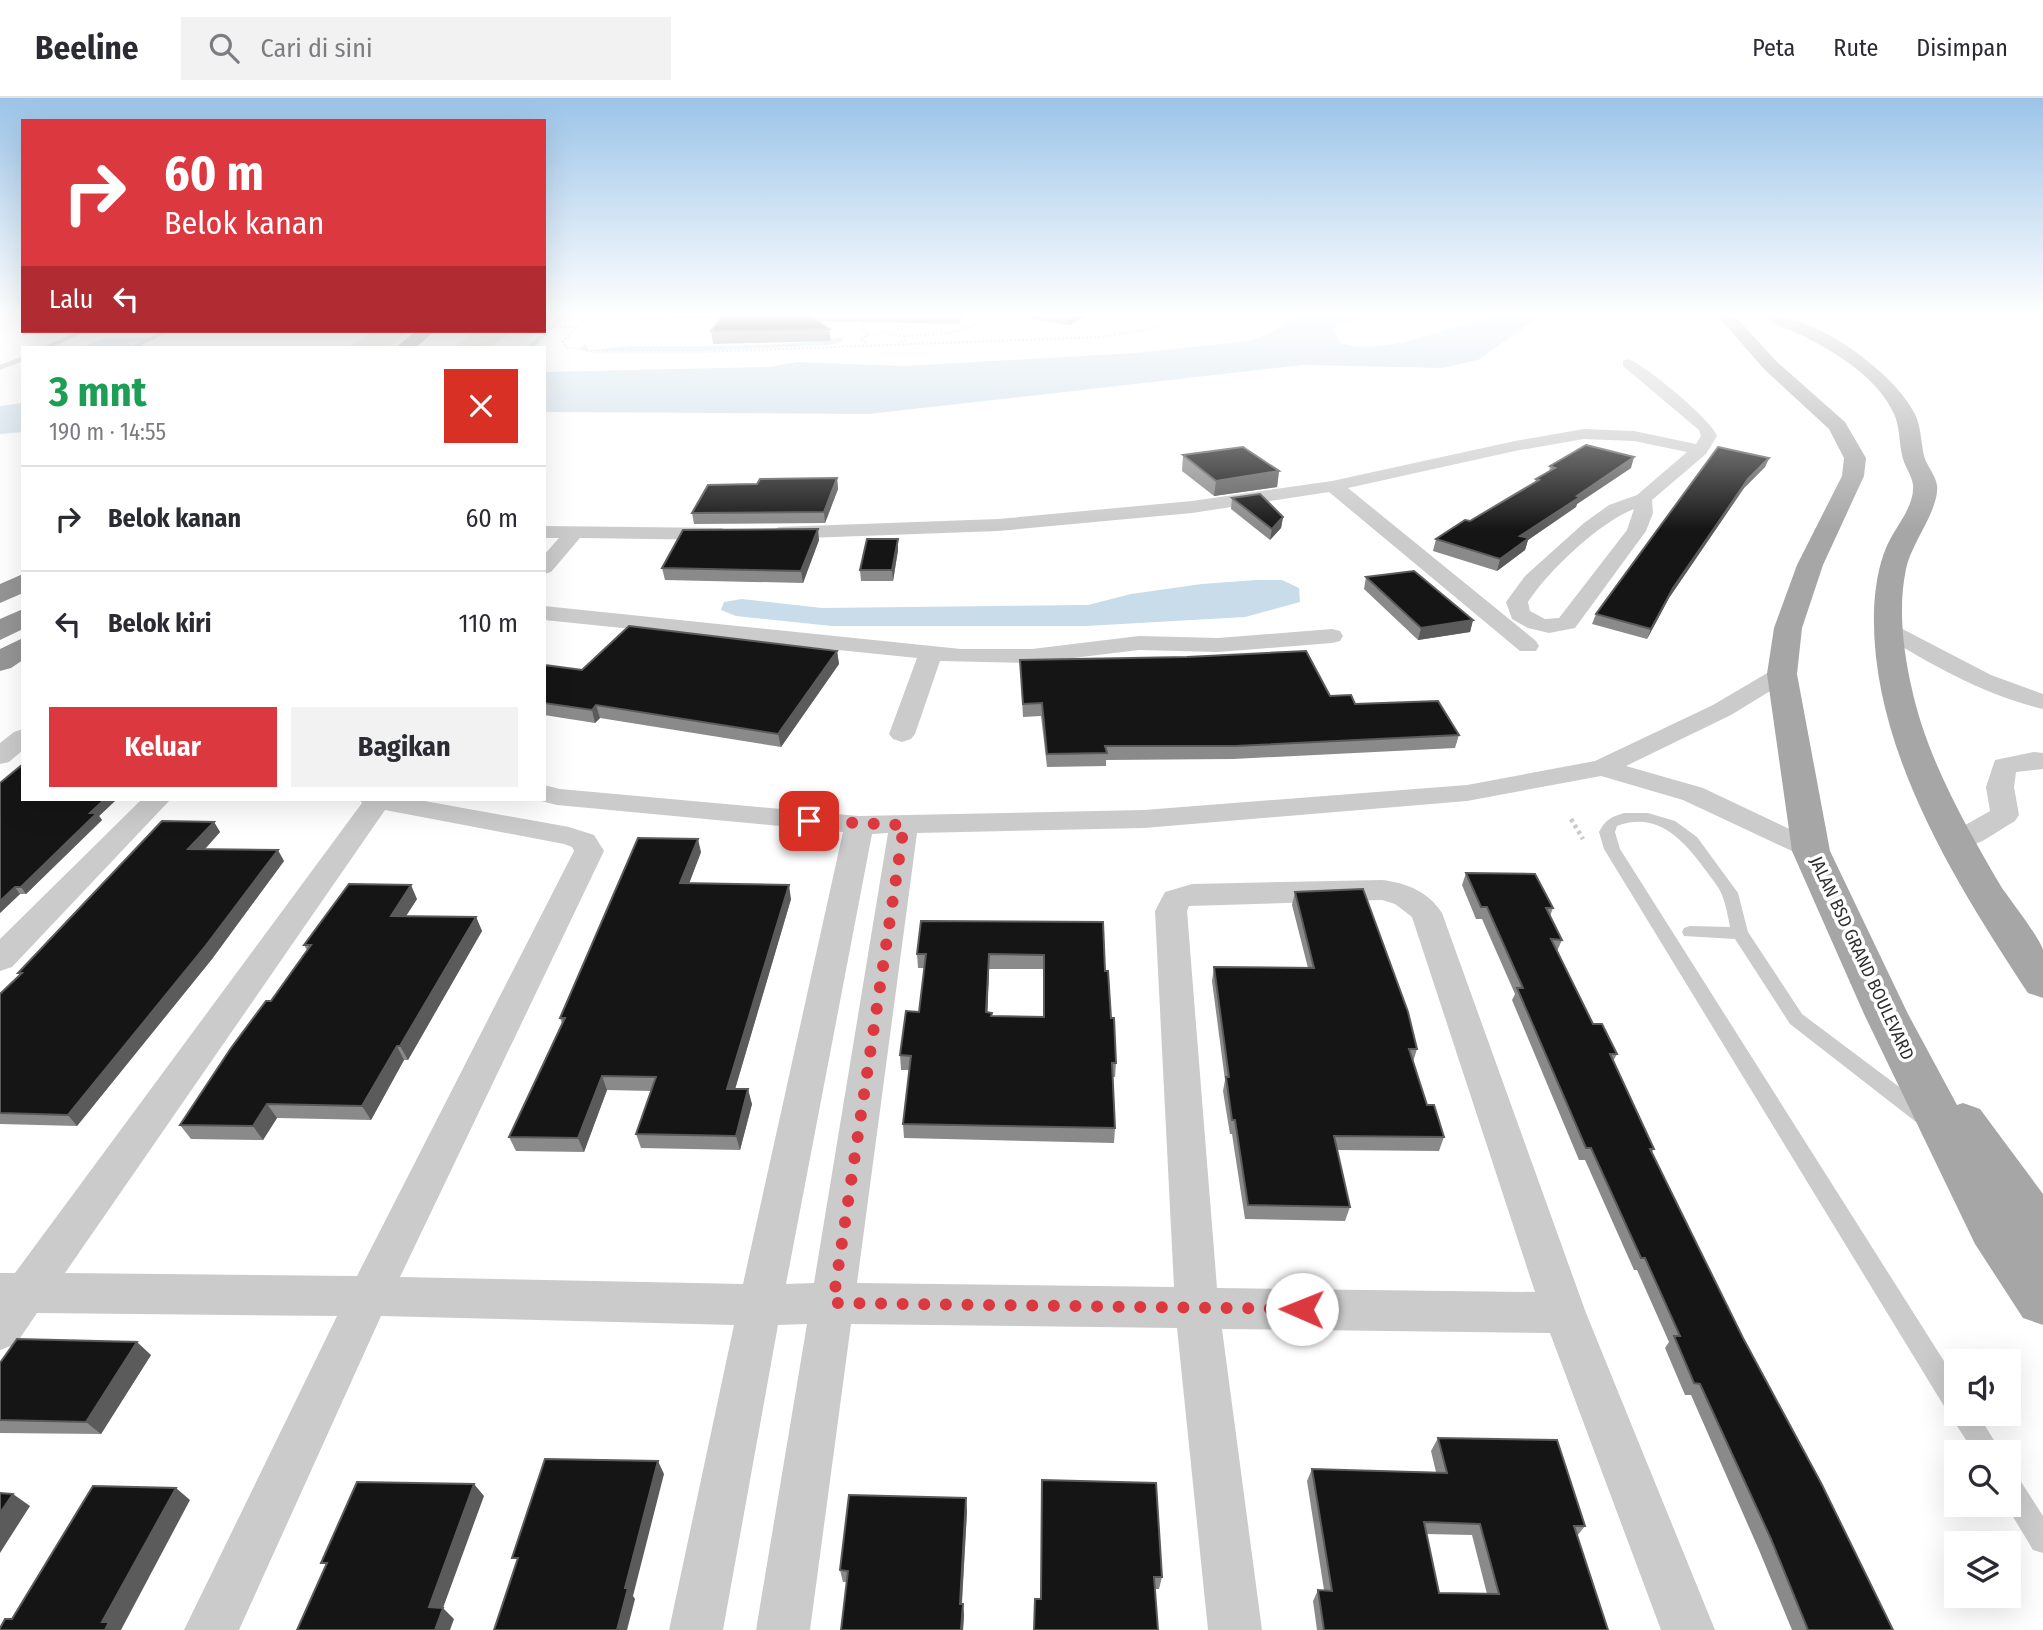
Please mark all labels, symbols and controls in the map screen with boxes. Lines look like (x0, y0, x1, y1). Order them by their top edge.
search box (181, 17, 671, 80)
text: Beeline (35, 28, 139, 68)
icon: search (205, 29, 243, 67)
text: Cari di sini (261, 33, 372, 64)
text: Peta (1752, 34, 1795, 62)
text: Rute (1833, 34, 1878, 62)
text: Disimpan (1916, 34, 2008, 62)
text: 60 m (164, 144, 264, 203)
icon: right (49, 147, 140, 238)
text: Belok kanan (164, 204, 324, 242)
icon: left (107, 280, 145, 318)
text: Lalu (49, 284, 93, 315)
text: 3 mnt (49, 367, 146, 417)
button: close (444, 369, 518, 443)
text: 190 m · 14:55 (49, 418, 166, 446)
icon: right (49, 500, 87, 538)
text: Belok kanan (108, 503, 241, 534)
text: 60 m (465, 503, 518, 534)
icon: left (49, 605, 87, 643)
text: Belok kiri (108, 608, 211, 639)
text: 110 m (458, 608, 518, 639)
button: Keluar (49, 707, 277, 787)
button: Bagikan (291, 707, 518, 787)
pin (779, 791, 839, 851)
icon: arrive (790, 802, 828, 840)
street label: JALAN BSD GRAND BOULEVARD (1805, 853, 1919, 1063)
position arrow (1265, 1272, 1339, 1346)
map controls (1944, 1349, 2021, 1608)
button: sound (1944, 1349, 2021, 1426)
button: search (1944, 1440, 2021, 1517)
button: layers (1944, 1531, 2021, 1608)

